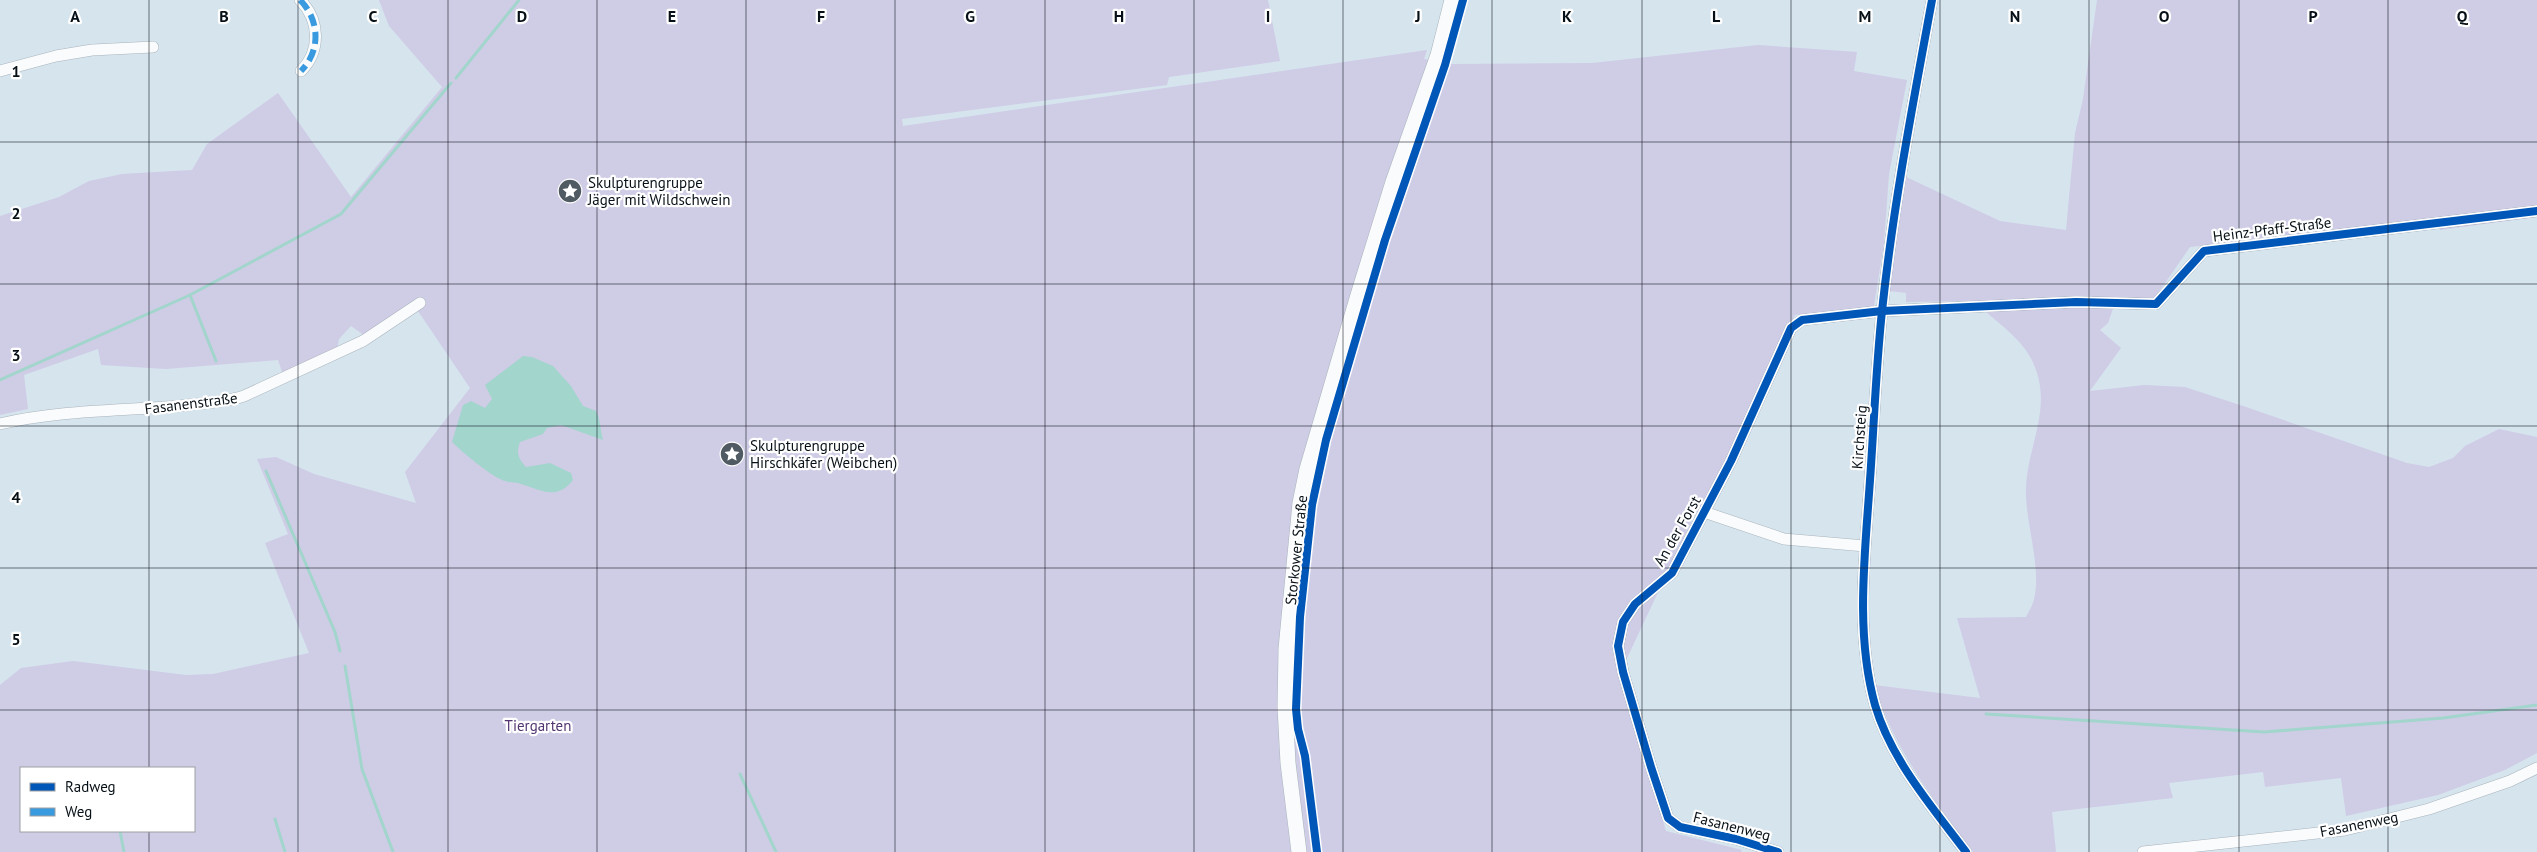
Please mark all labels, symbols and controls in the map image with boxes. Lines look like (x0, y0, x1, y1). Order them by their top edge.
text: A (70, 6, 80, 26)
text: B (219, 6, 229, 26)
text: C (369, 6, 378, 26)
text: D (517, 6, 527, 26)
text: E (668, 6, 676, 26)
text: F (817, 6, 825, 26)
text: G (965, 6, 975, 26)
text: H (1114, 6, 1124, 26)
text: I (1266, 6, 1270, 26)
text: J (1414, 6, 1421, 26)
text: K (1562, 6, 1572, 26)
text: L (1712, 6, 1721, 26)
text: M (1859, 6, 1871, 26)
text: N (2010, 6, 2020, 26)
text: O (2159, 6, 2170, 26)
text: P (2308, 6, 2318, 26)
text: Q (2457, 6, 2469, 26)
text: 1 (11, 61, 21, 81)
place label: Skulpturengruppe Jäger mit Wildschwein (587, 173, 730, 209)
place icon: Skulpturengruppe Jäger mit Wildschwein (557, 178, 583, 204)
text: 2 (11, 203, 21, 223)
street label: Heinz-Pfaff-Straße (2212, 212, 2332, 246)
text: 3 (11, 345, 21, 365)
street label: Fasanenstraße (143, 388, 239, 418)
street label: Kirchsteig (1847, 404, 1871, 470)
place label: Skulpturengruppe Hirschkäfer (Weibchen) (750, 436, 897, 472)
place icon: Skulpturengruppe Hirschkäfer (Weibchen) (719, 441, 745, 467)
text: 4 (11, 487, 21, 507)
street label: An der Forst (1649, 492, 1705, 570)
street label: Storkower Straße (1281, 494, 1311, 606)
text: 5 (11, 629, 21, 649)
park label: Tiergarten (505, 716, 571, 735)
legend (20, 767, 195, 832)
text: Radweg (65, 777, 116, 796)
text: Weg (65, 802, 92, 821)
street label: Fasanenweg (1691, 807, 1773, 845)
street label: Fasanenweg (2318, 807, 2400, 841)

